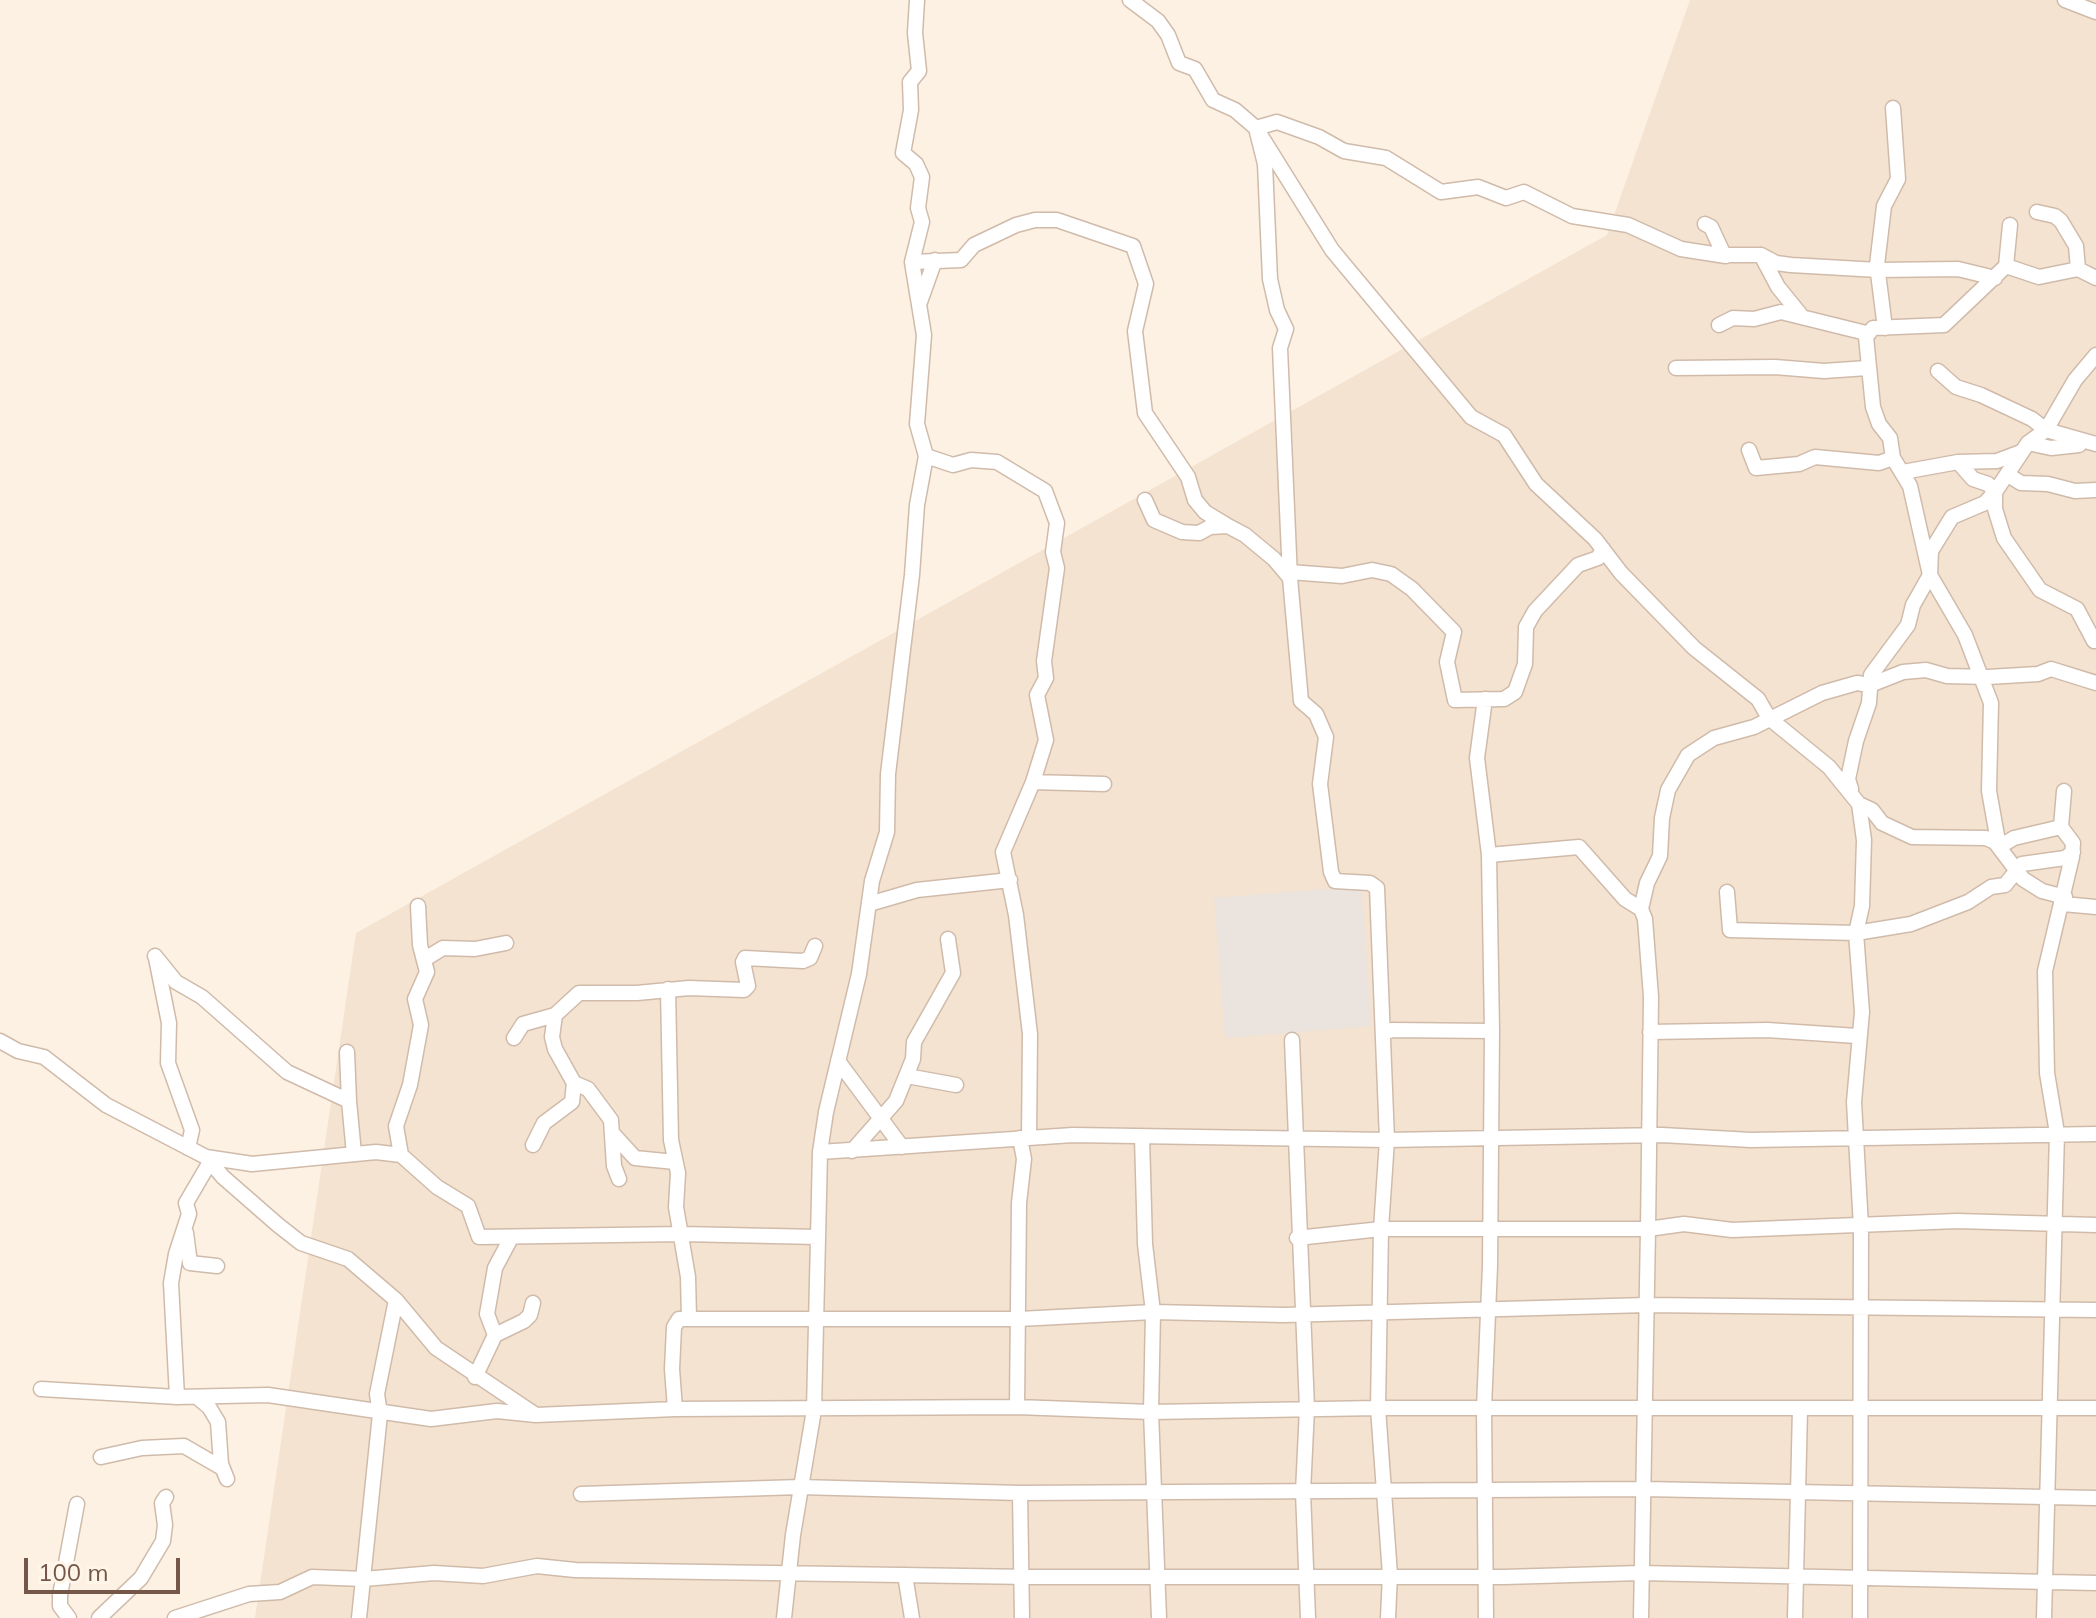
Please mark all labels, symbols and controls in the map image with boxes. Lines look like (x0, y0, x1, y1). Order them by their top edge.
scale bar (28, 1542, 184, 1592)
text: 100 m (38, 1557, 109, 1587)

